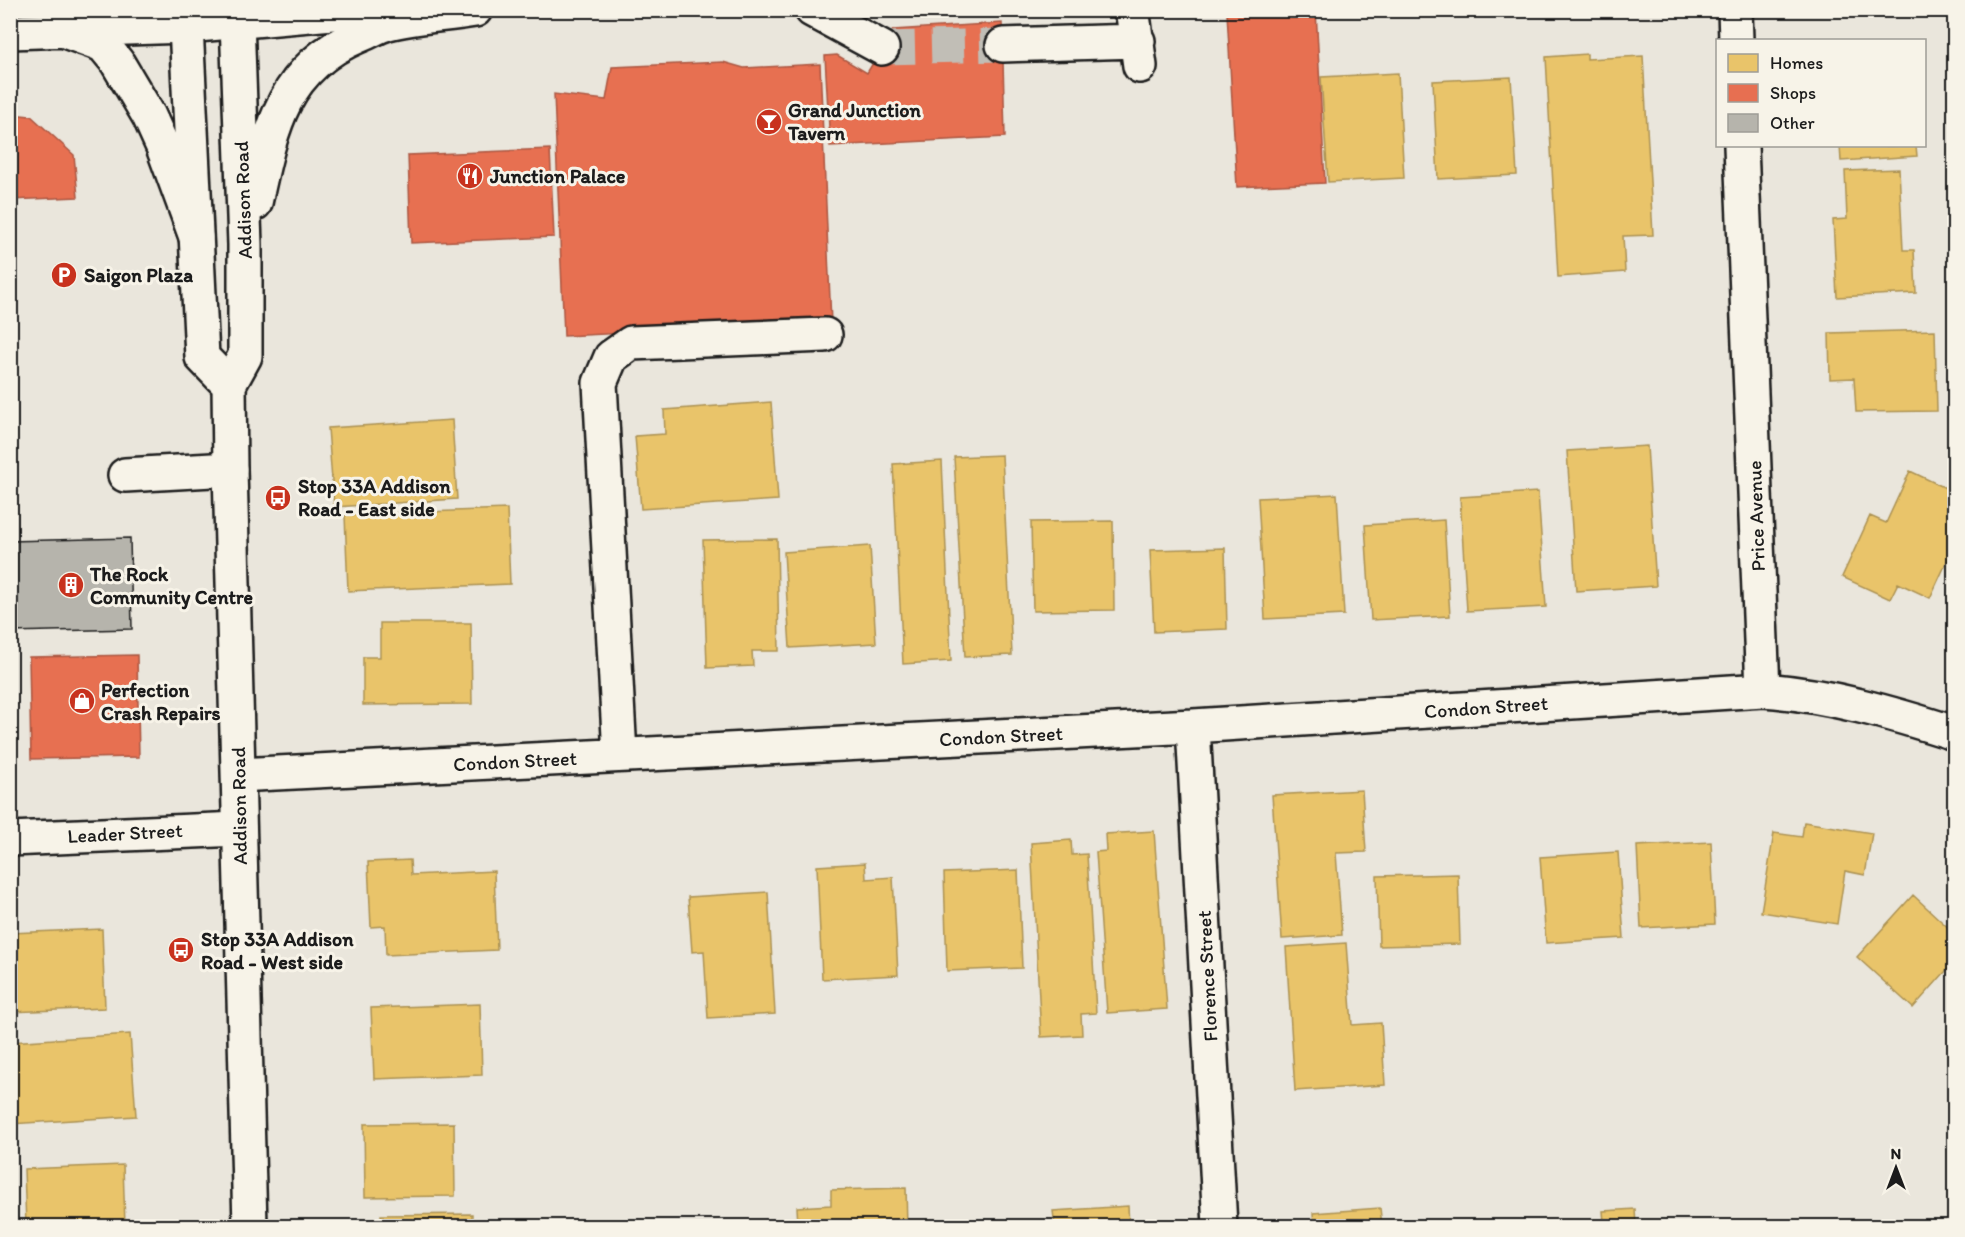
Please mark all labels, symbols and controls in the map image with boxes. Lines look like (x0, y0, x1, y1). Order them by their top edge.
legend (1716, 39, 1926, 147)
text: Homes (1770, 52, 1823, 74)
text: Shops (1770, 82, 1816, 104)
place label: Grand Junction Tavern (787, 98, 922, 145)
bar icon: Grand Junction Tavern (754, 107, 784, 137)
text: Other (1770, 112, 1816, 134)
street label: Addison Road (229, 140, 257, 259)
restaurant icon: Junction Palace (455, 161, 485, 191)
place label: Junction Palace (489, 164, 626, 188)
parking icon: Saigon Plaza (49, 260, 79, 290)
place label: Saigon Plaza (84, 263, 193, 288)
street label: Price Avenue (1742, 460, 1770, 572)
place label: Stop 33A Addison Road - East side (298, 474, 451, 521)
bus stop icon: Stop 33A Addison Road - East side (263, 483, 293, 513)
place label: The Rock Community Centre (89, 562, 254, 610)
building icon: The Rock Community Centre (56, 570, 86, 600)
place label: Perfection Crash Repairs (101, 678, 221, 726)
shop icon: Perfection Crash Repairs (67, 686, 97, 716)
street label: Condon Street (1423, 691, 1549, 723)
street label: Condon Street (938, 721, 1064, 751)
street label: Condon Street (452, 746, 578, 776)
street label: Addison Road (226, 747, 252, 865)
street label: Leader Street (67, 818, 184, 848)
street label: Florence Street (1192, 910, 1222, 1042)
place label: Stop 33A Addison Road - West side (201, 927, 354, 974)
bus stop icon: Stop 33A Addison Road - West side (166, 935, 196, 965)
north arrow (1866, 1138, 1926, 1198)
text: N (1891, 1144, 1901, 1163)

